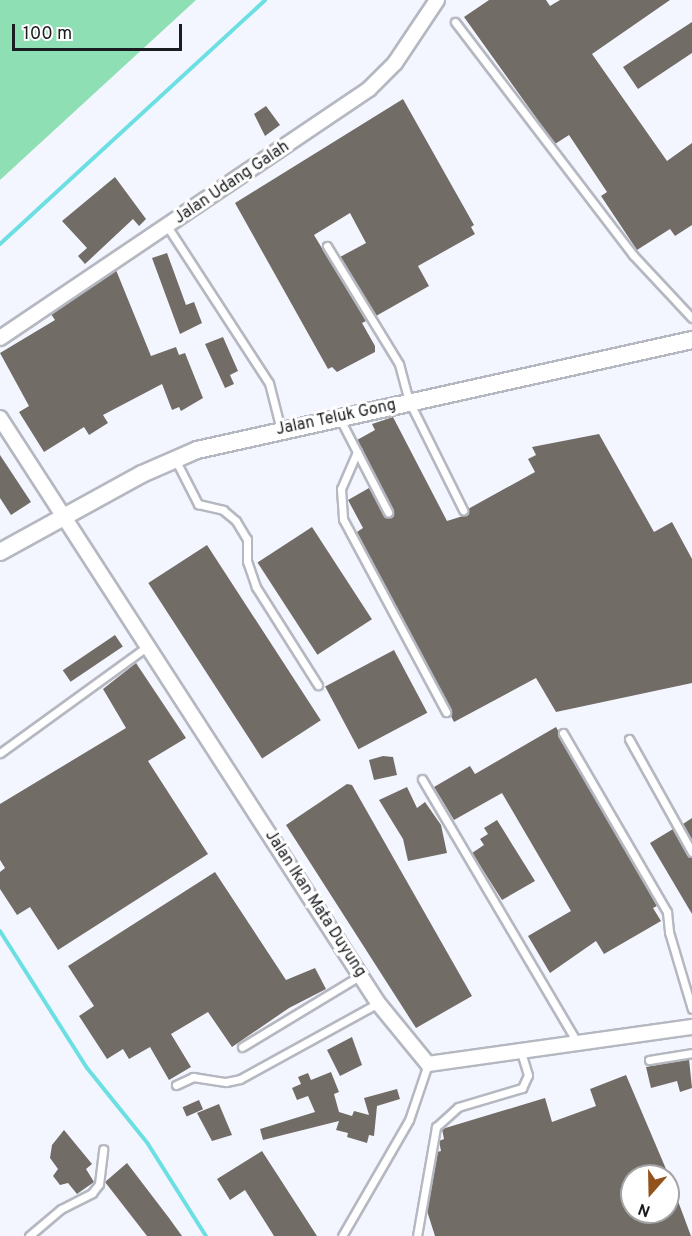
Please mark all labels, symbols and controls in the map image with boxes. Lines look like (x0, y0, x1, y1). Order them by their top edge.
scale bar (15, 12, 184, 50)
text: 100 m (23, 23, 72, 46)
street label: Jalan Udang Galah (171, 137, 293, 229)
street label: Jalan Teluk Gong (274, 396, 398, 440)
street label: Jalan Ikan Mata Duyung (260, 827, 370, 981)
north arrow (620, 1164, 680, 1224)
text: N (636, 1198, 653, 1220)

